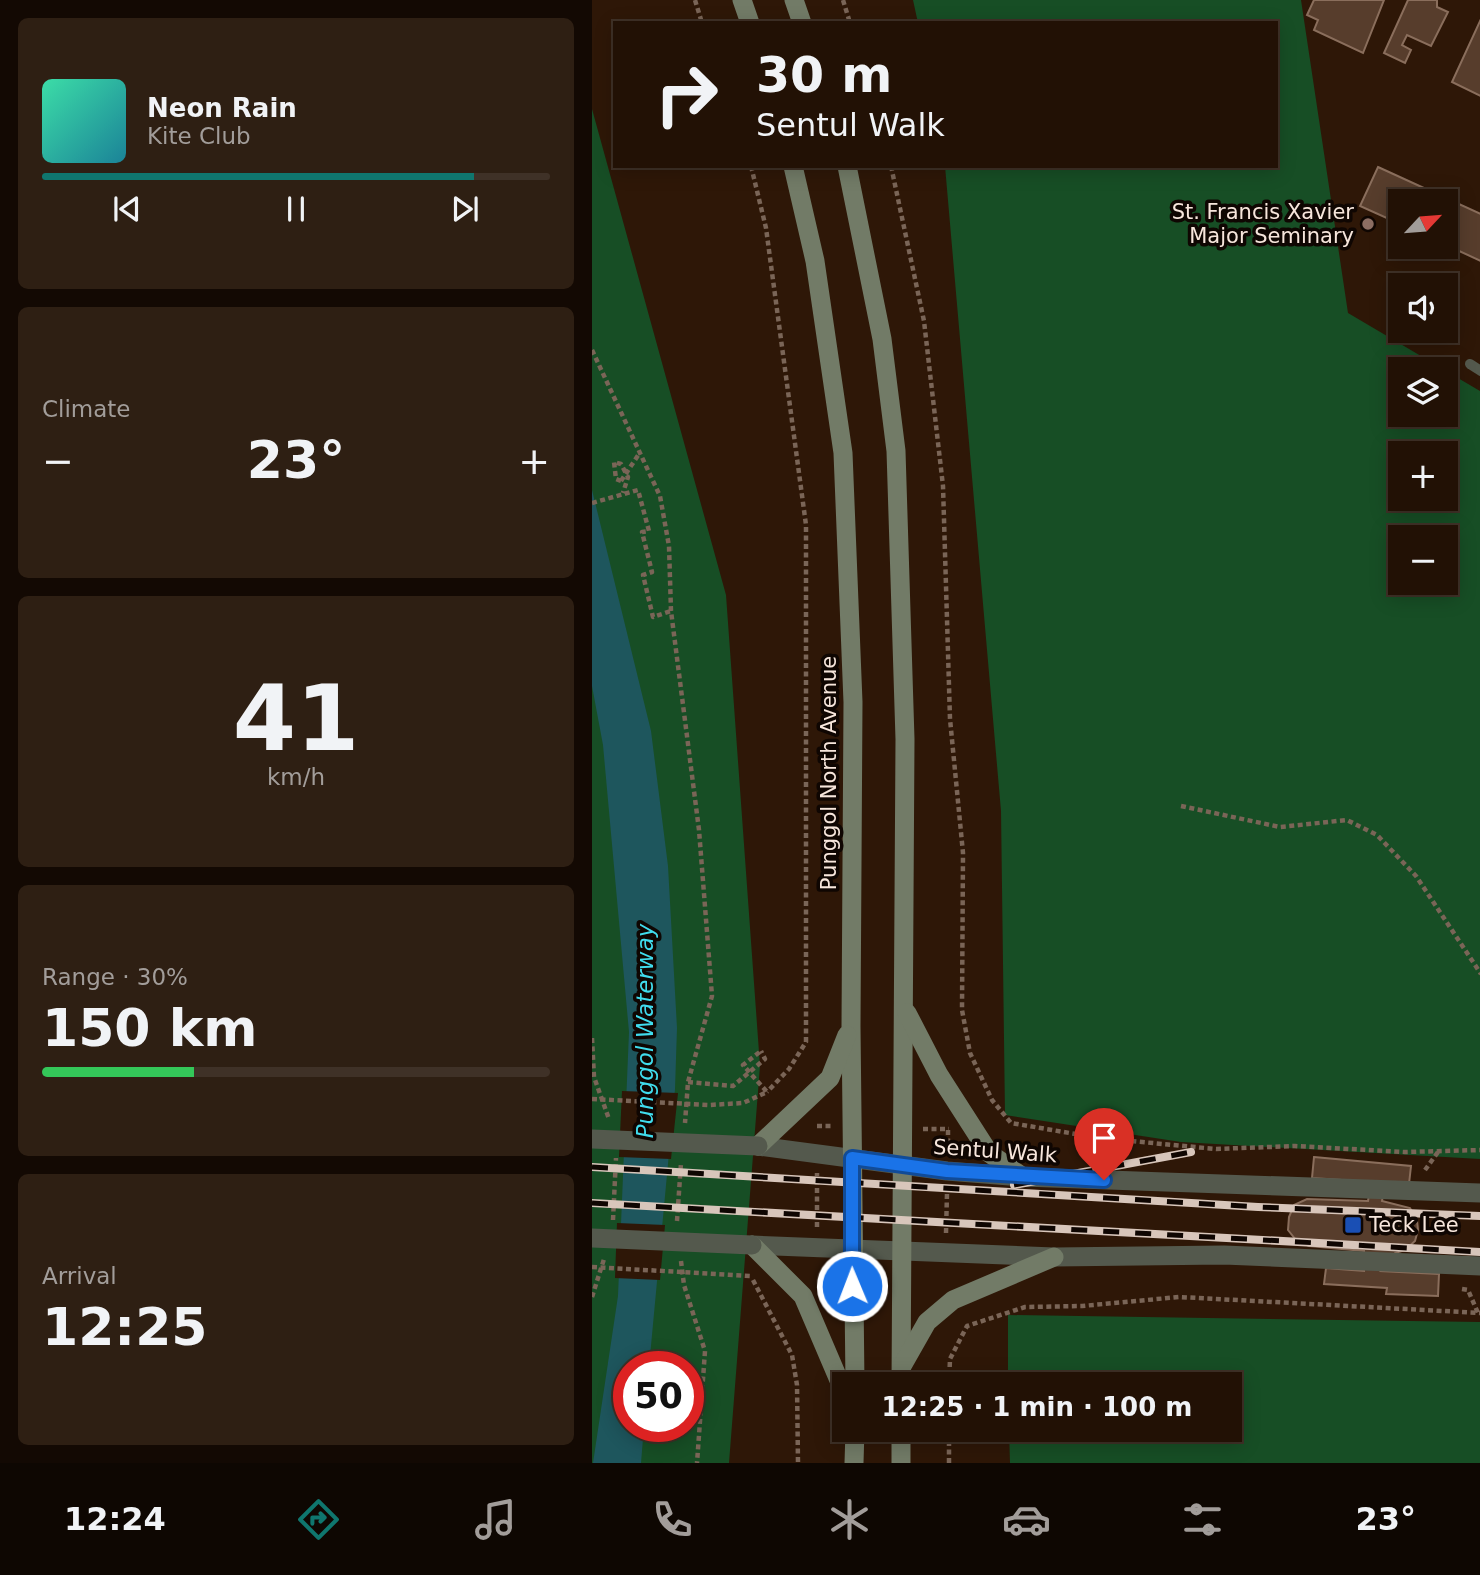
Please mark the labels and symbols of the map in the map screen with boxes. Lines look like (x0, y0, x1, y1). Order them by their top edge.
north arrow (1388, 189, 1458, 259)
place label: St. Francis Xavier Major Seminary (1172, 200, 1354, 248)
marker: St. Francis Xavier Major Seminary (1360, 216, 1376, 232)
street label: Punggol North Avenue (817, 656, 841, 890)
water label: Punggol Waterway (632, 923, 658, 1138)
pin (1074, 1108, 1134, 1180)
street label: Sentul Walk (932, 1135, 1058, 1167)
place label: Teck Lee (1368, 1213, 1459, 1237)
marker: Teck Lee (1343, 1215, 1363, 1235)
position arrow (815, 1249, 889, 1323)
speed limit sign: 50 (613, 1351, 704, 1442)

